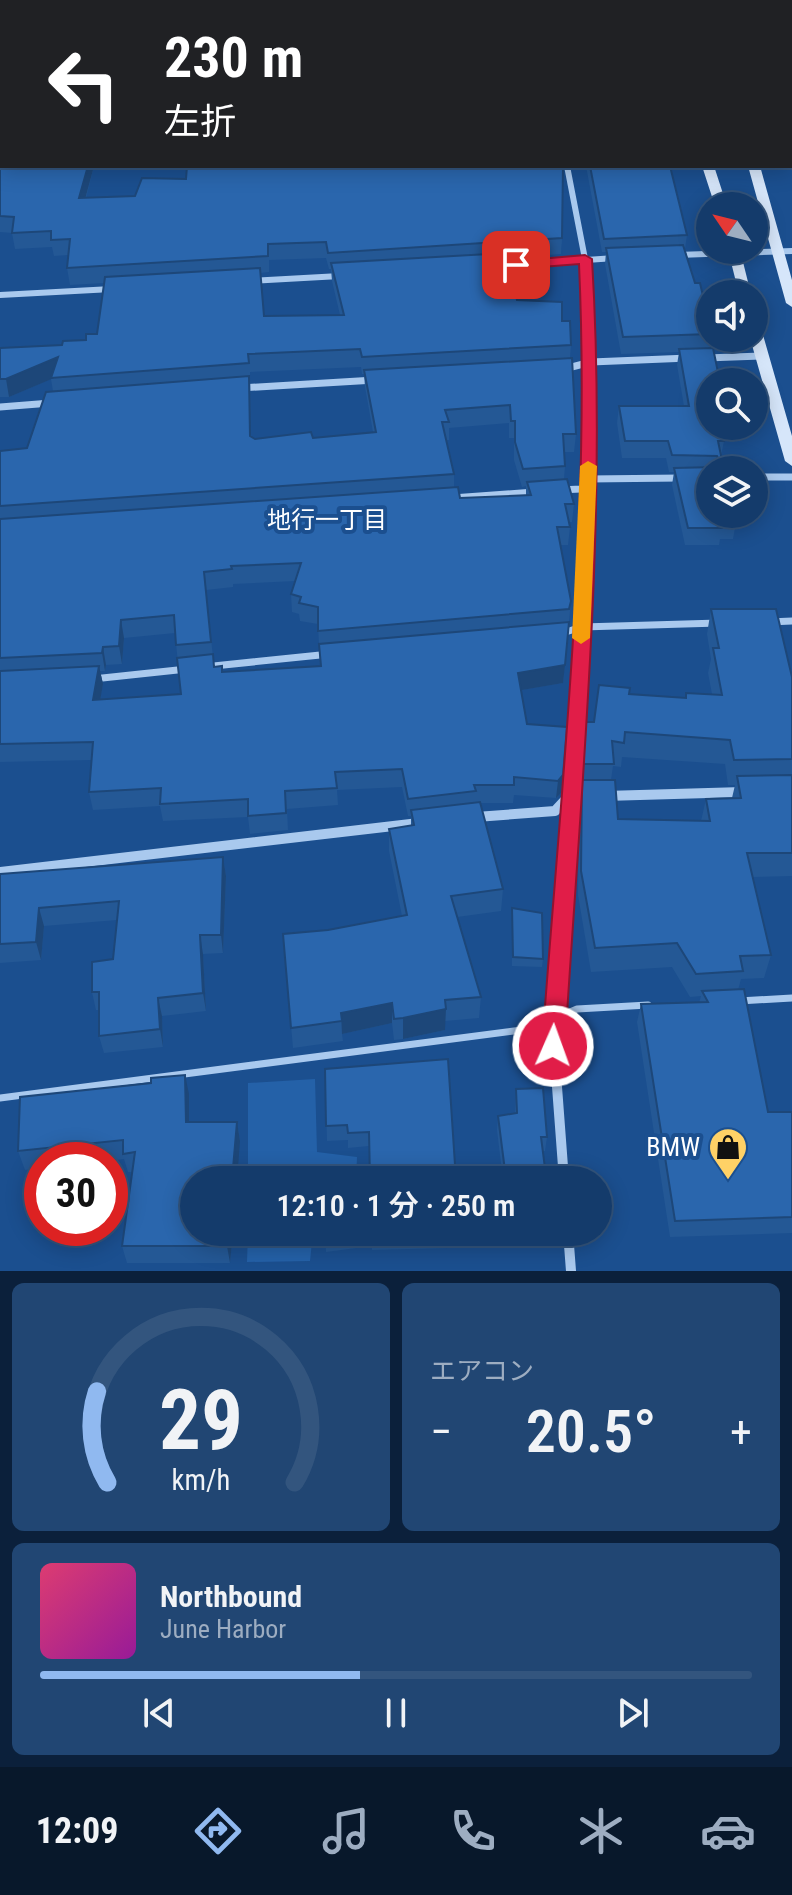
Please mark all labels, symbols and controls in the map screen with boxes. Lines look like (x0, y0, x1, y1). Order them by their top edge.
text: 230 m (164, 25, 303, 91)
icon: left (32, 32, 136, 136)
text: 左折 (164, 101, 236, 143)
north arrow (696, 192, 768, 264)
map controls (696, 192, 768, 528)
pin (482, 231, 550, 299)
icon: arrive (494, 243, 538, 287)
button: sound (696, 280, 768, 352)
button: search (696, 368, 768, 440)
button: layers (696, 456, 768, 528)
district label: 地行一丁目 (267, 506, 387, 534)
position arrow (511, 1004, 595, 1088)
shop icon: BMW (707, 1126, 749, 1181)
place label: BMW (646, 1132, 700, 1162)
speed limit sign: 30 (24, 1142, 128, 1246)
text: 12:10 · 1 分 · 250 m (277, 1188, 515, 1223)
text: エアコン (430, 1356, 534, 1386)
text: 29 (159, 1372, 243, 1469)
text: 20.5° (526, 1396, 656, 1467)
text: − (430, 1406, 452, 1458)
text: + (730, 1406, 752, 1458)
text: km/h (172, 1463, 230, 1497)
text: Northbound (160, 1579, 302, 1614)
text: June Harbor (160, 1614, 286, 1644)
icon: previous (137, 1691, 181, 1735)
icon: pause (374, 1691, 418, 1735)
icon: next (611, 1691, 655, 1735)
icon: directions (190, 1803, 246, 1859)
icon: music (318, 1803, 374, 1859)
icon: phone (445, 1803, 501, 1859)
icon: climate (573, 1803, 629, 1859)
icon: car (700, 1803, 756, 1859)
text: 12:09 (36, 1810, 118, 1852)

